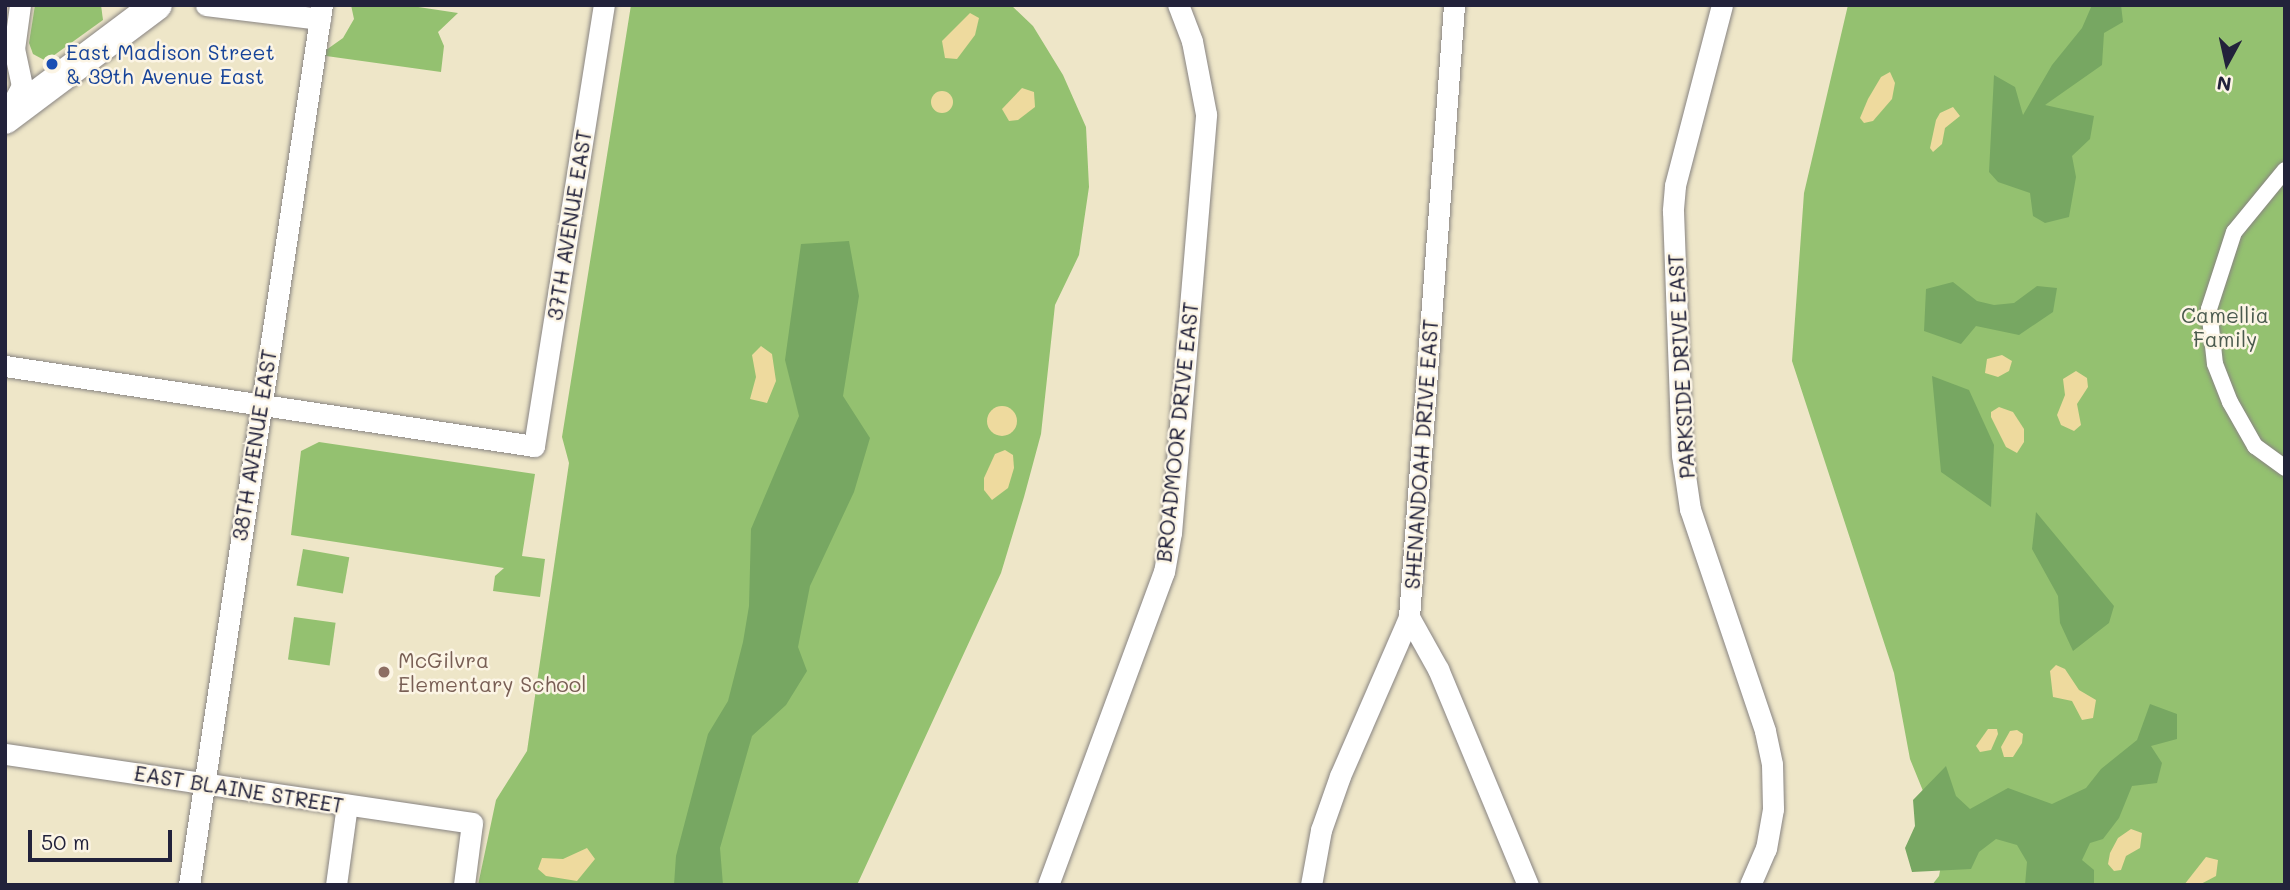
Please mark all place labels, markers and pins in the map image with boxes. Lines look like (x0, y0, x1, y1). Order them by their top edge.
place label: East Madison Street & 39th Avenue East (66, 39, 275, 89)
marker: East Madison Street & 39th Avenue East (44, 56, 60, 72)
place label: McGilvra Elementary School (398, 647, 586, 697)
marker: McGilvra Elementary School (376, 664, 392, 680)

